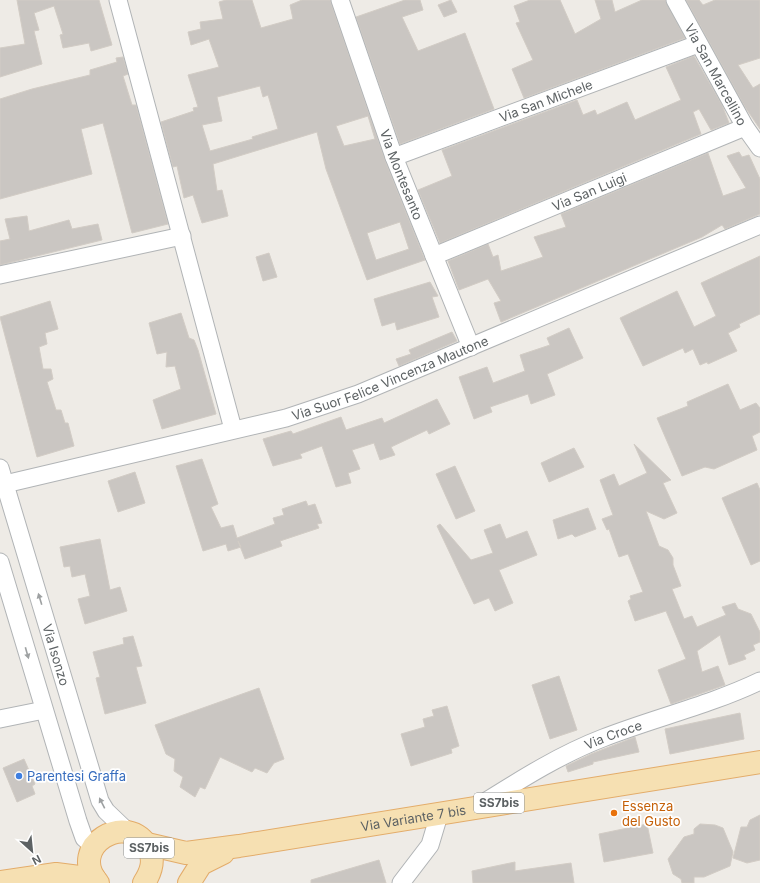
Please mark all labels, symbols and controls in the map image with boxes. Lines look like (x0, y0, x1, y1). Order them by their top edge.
street label: Via San Marcellino (682, 21, 751, 128)
street label: Via San Michele (497, 76, 595, 125)
street label: Via Montesanto (377, 127, 427, 222)
street label: Via San Luigi (549, 169, 629, 214)
street label: Via Suor Felice Vincenza Mautone (290, 332, 491, 424)
one-way arrow (37, 592, 43, 604)
street label: Via Isonzo (39, 622, 73, 688)
one-way arrow (24, 647, 30, 659)
street label: Via Croce (582, 717, 644, 753)
place label: Parentesi Graffa (27, 768, 126, 784)
marker: Parentesi Graffa (14, 771, 24, 781)
road number: SS7bis (474, 793, 524, 813)
one-way arrow (99, 798, 105, 809)
place label: Essenza del Gusto (622, 798, 681, 829)
street label: Via Variante 7 bis (359, 802, 467, 834)
marker: Essenza del Gusto (609, 808, 619, 818)
north arrow (12, 831, 52, 871)
road number: SS7bis (124, 838, 174, 858)
text: N (30, 852, 43, 868)

